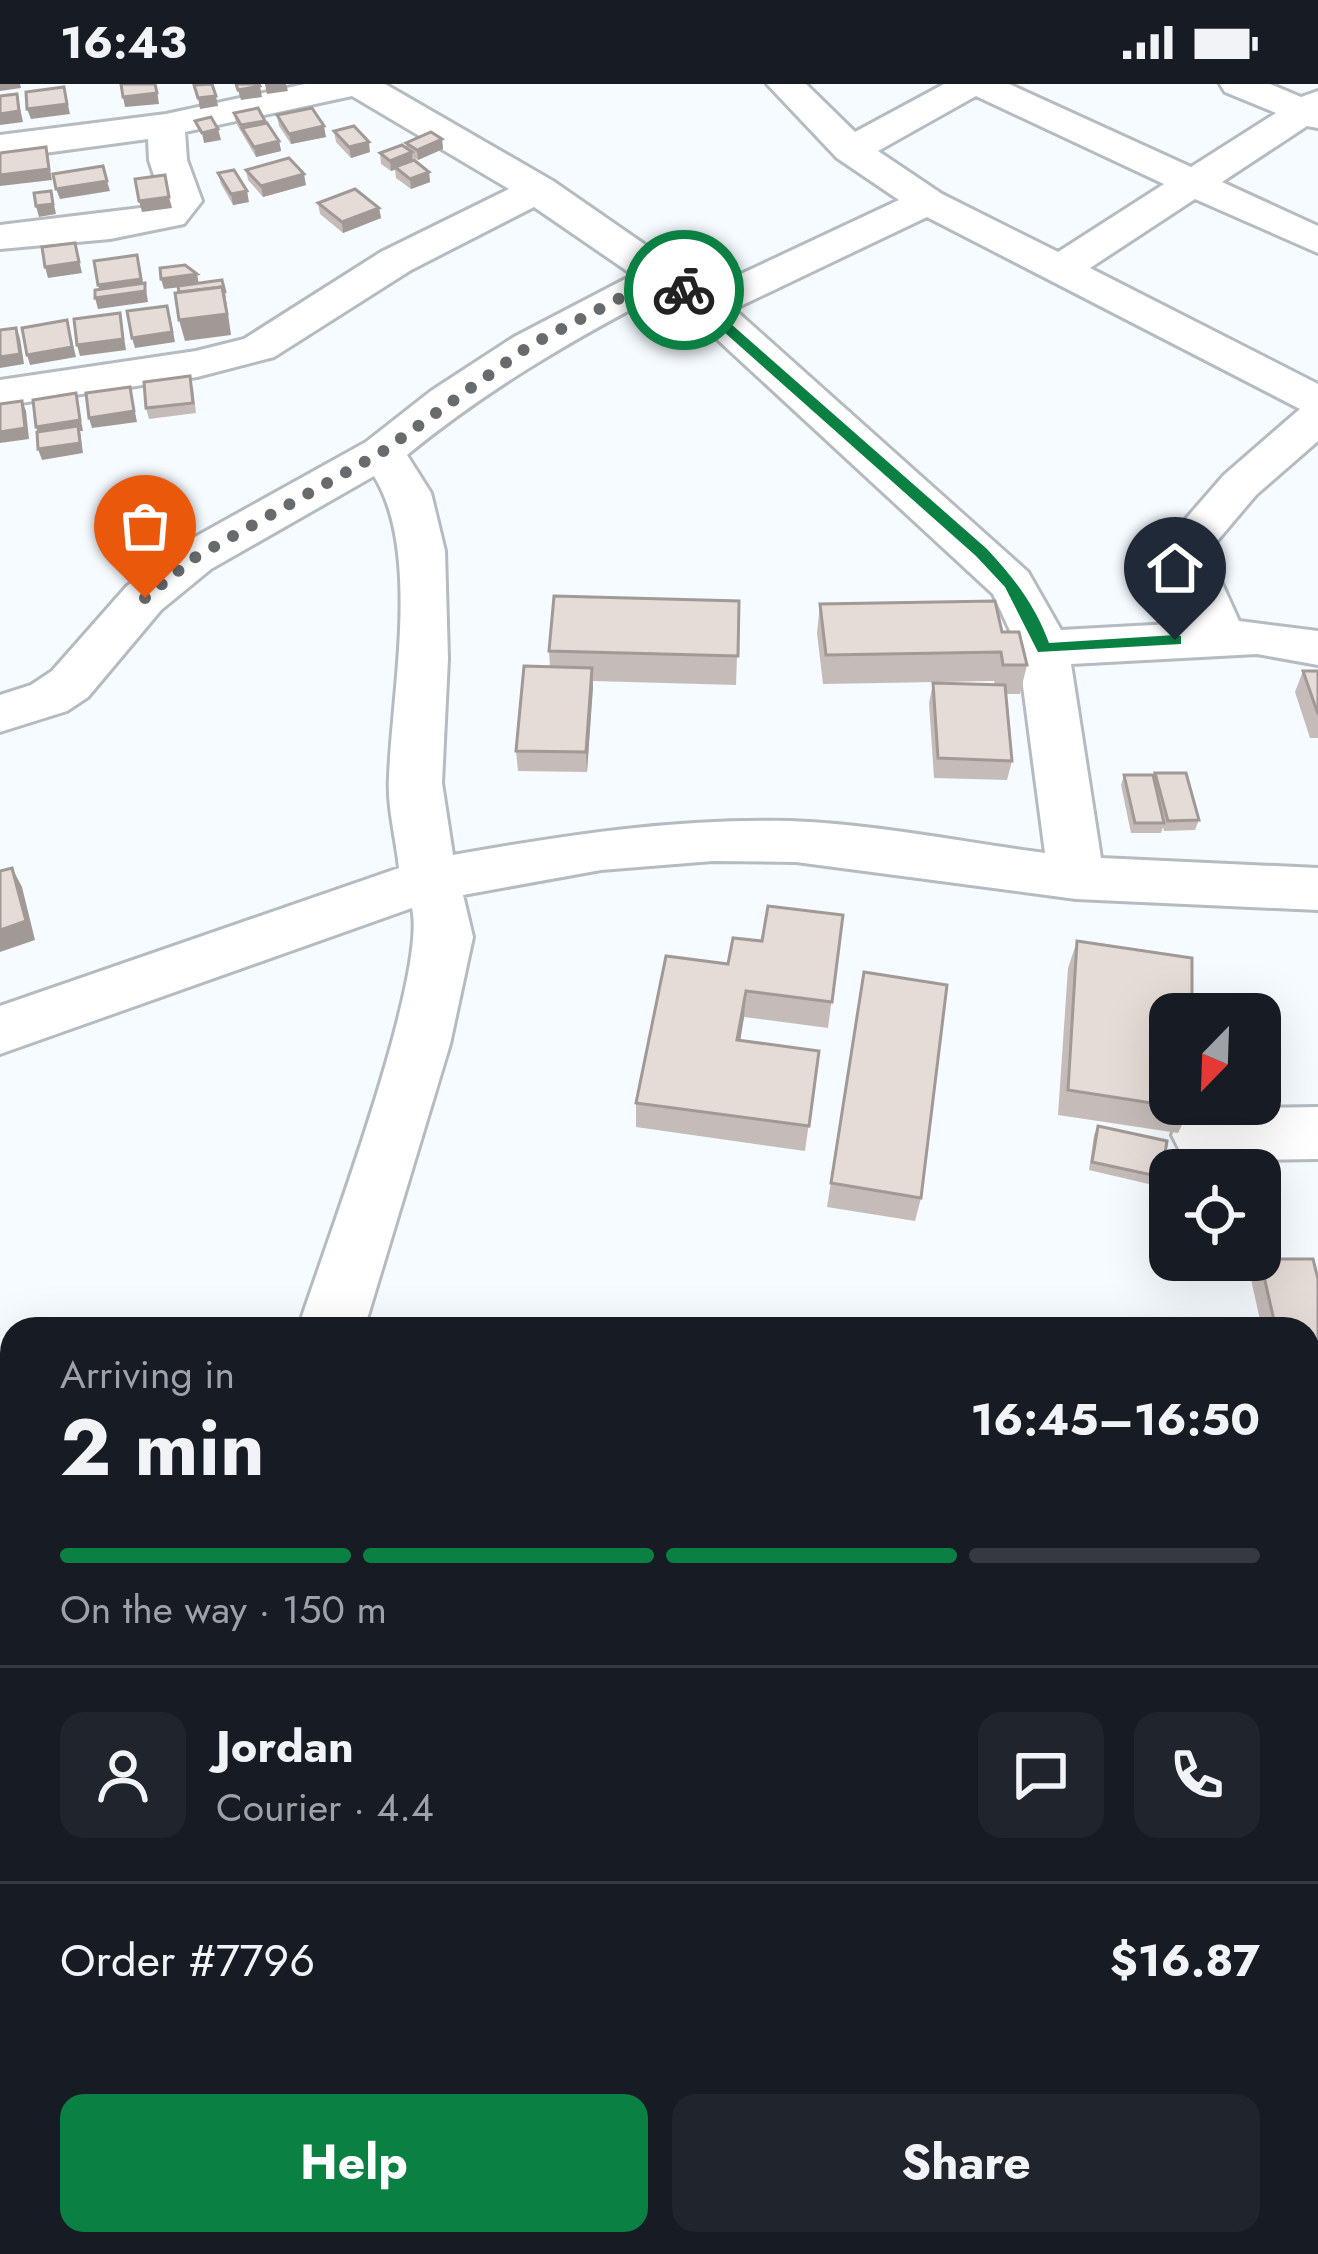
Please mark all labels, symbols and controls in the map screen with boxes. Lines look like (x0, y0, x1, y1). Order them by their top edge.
text: 16:43 (60, 10, 187, 75)
courier (624, 230, 744, 350)
icon: bike (651, 257, 717, 323)
pin (94, 475, 196, 598)
icon: bag (112, 493, 178, 559)
pin (1124, 517, 1226, 640)
icon: home (1142, 535, 1208, 601)
north arrow (1149, 993, 1281, 1125)
map controls (1149, 993, 1281, 1281)
button: locate (1149, 1149, 1281, 1281)
text: Arriving in (60, 1346, 235, 1403)
text: 16:45–16:50 (970, 1387, 1260, 1452)
text: 2 min (60, 1392, 265, 1504)
text: On the way · 150 m (60, 1581, 387, 1638)
button: person (60, 1712, 186, 1838)
button: chat (978, 1712, 1104, 1838)
button: phone (1134, 1712, 1260, 1838)
text: Jordan (216, 1714, 354, 1779)
text: Courier · 4.4 (216, 1779, 434, 1836)
text: Order #7796 (60, 1928, 315, 1993)
text: $16.87 (1110, 1928, 1260, 1993)
button: Help (60, 2094, 648, 2232)
button: Share (672, 2094, 1260, 2232)

